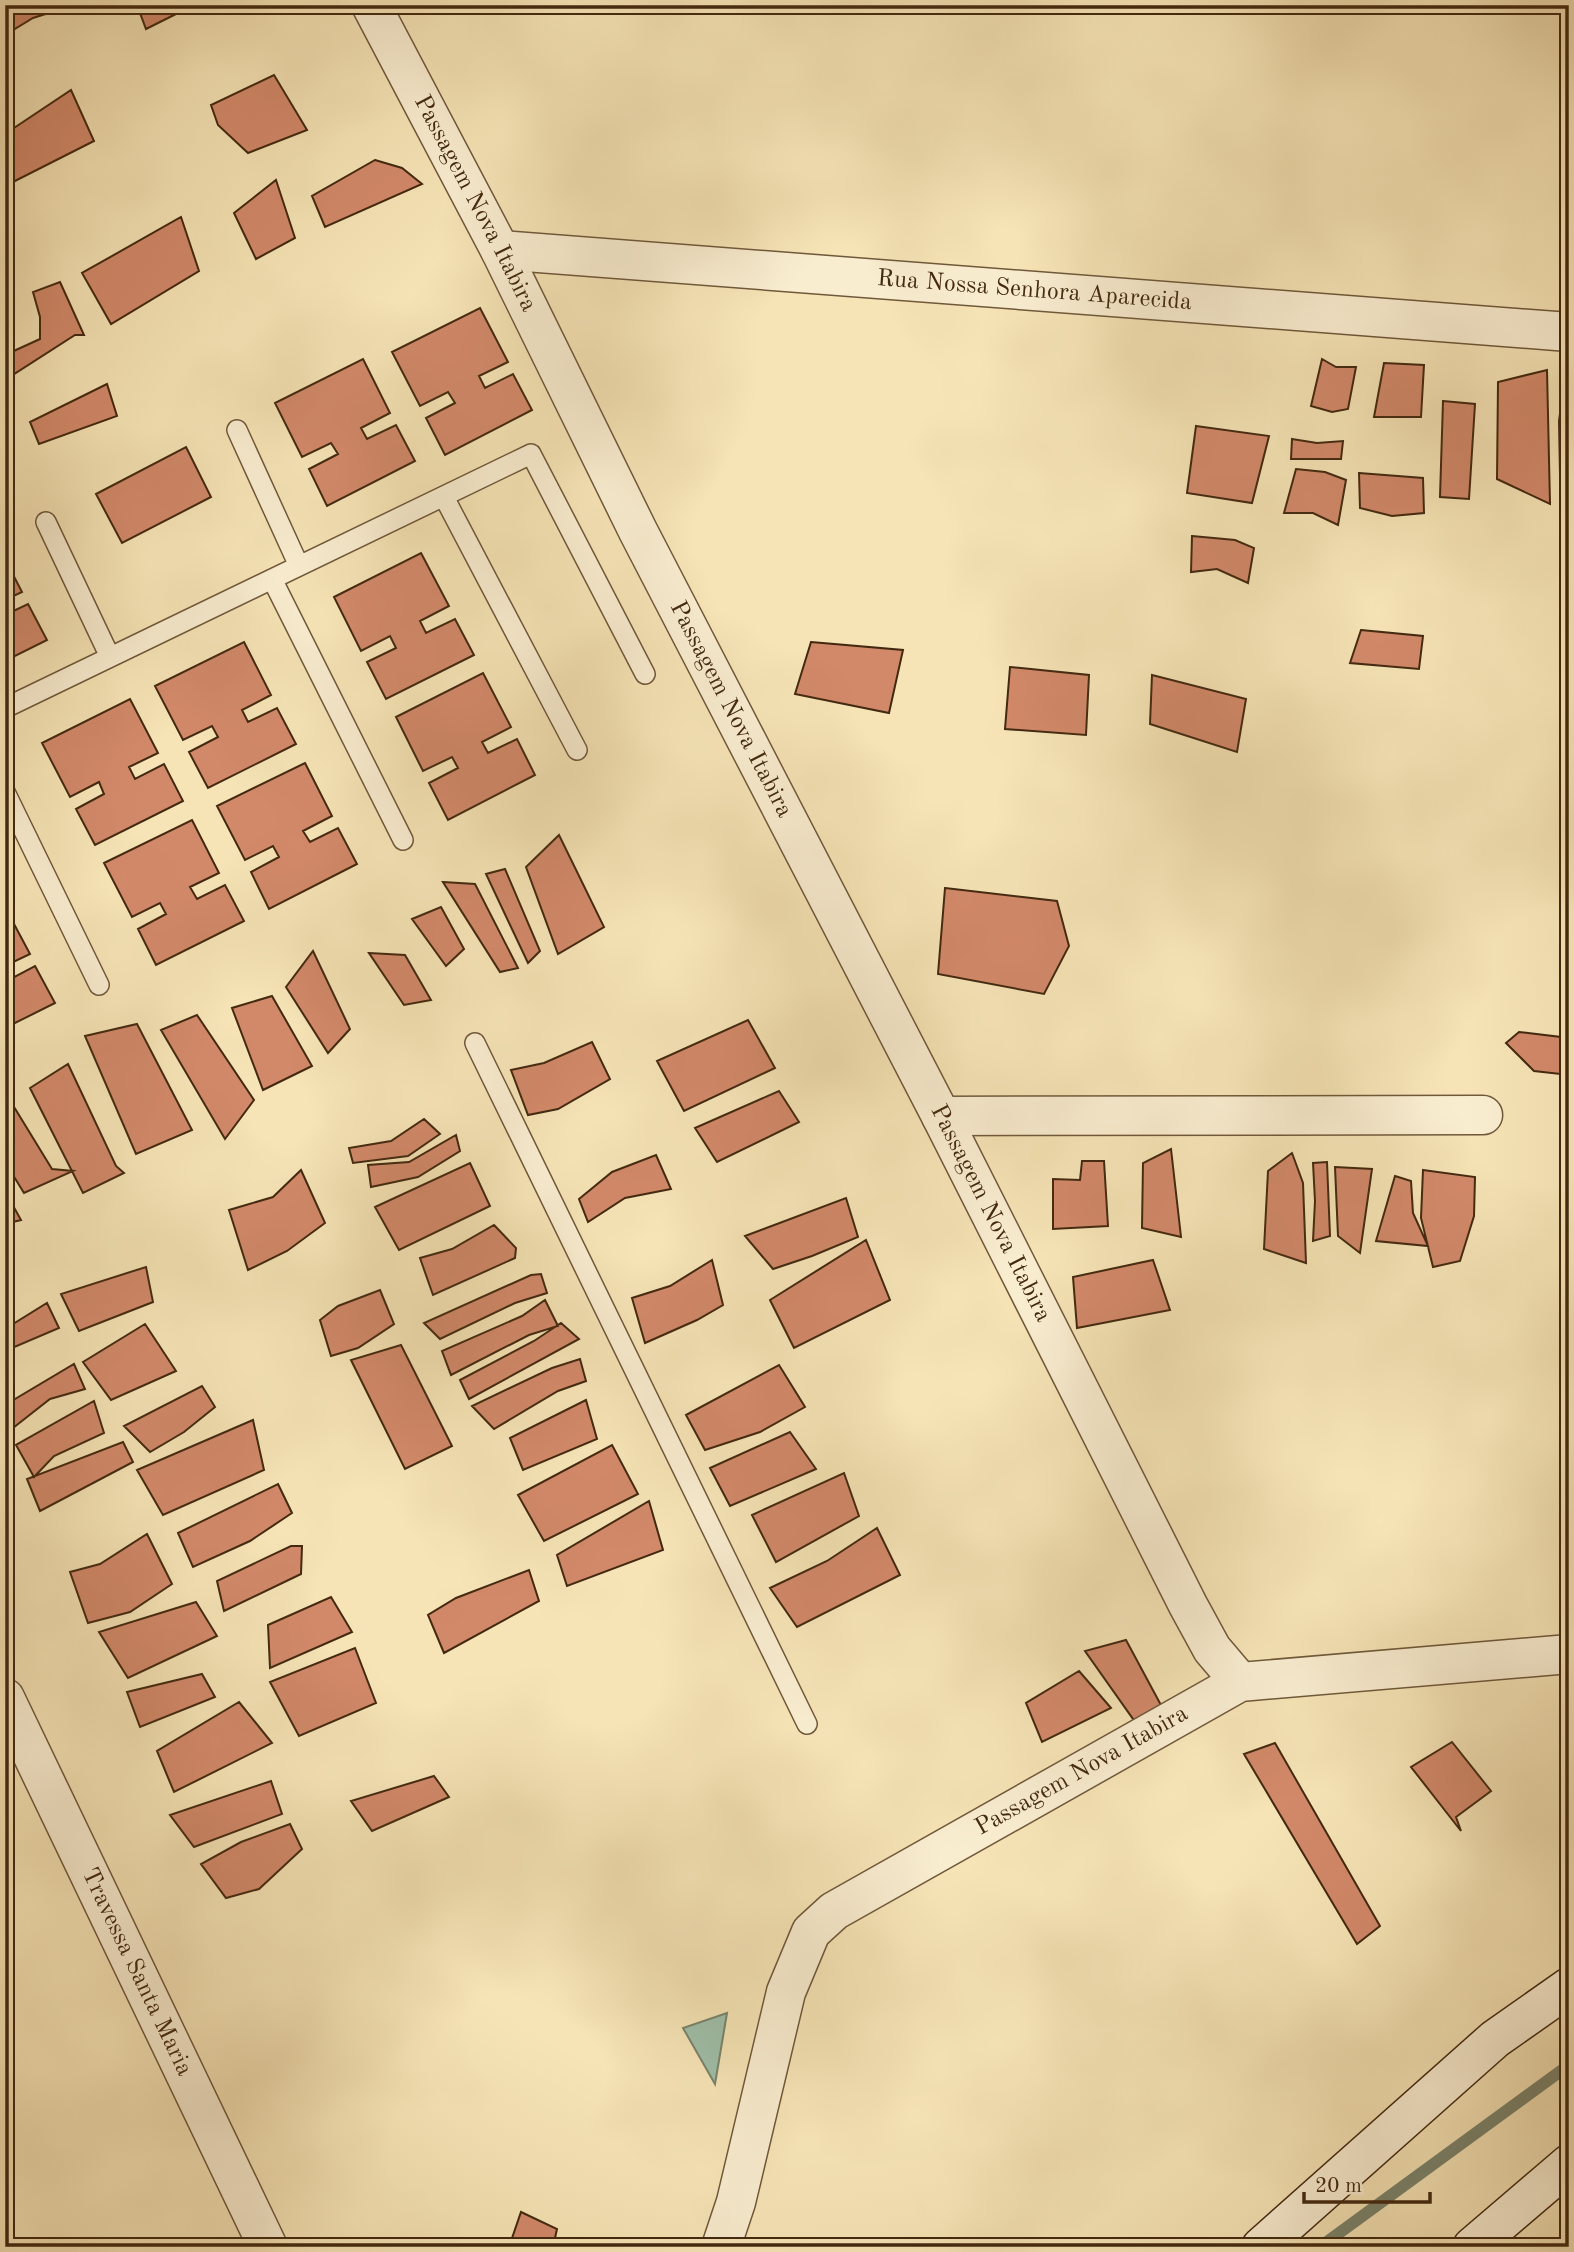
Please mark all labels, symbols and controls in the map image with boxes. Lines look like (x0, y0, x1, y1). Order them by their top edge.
street label: Passagem Nova Itabira (409, 92, 540, 316)
street label: Rua Nossa Senhora Aparecida (876, 267, 1193, 315)
street label: Passagem Nova Itabira (665, 598, 796, 822)
street label: Passagem Nova Itabira (925, 1101, 1055, 1326)
street label: Passagem Nova Itabira (972, 1702, 1192, 1841)
street label: Travessa Santa Maria (76, 1865, 196, 2080)
scale bar (1304, 2161, 1430, 2205)
text: 20 m (1315, 2176, 1362, 2197)

